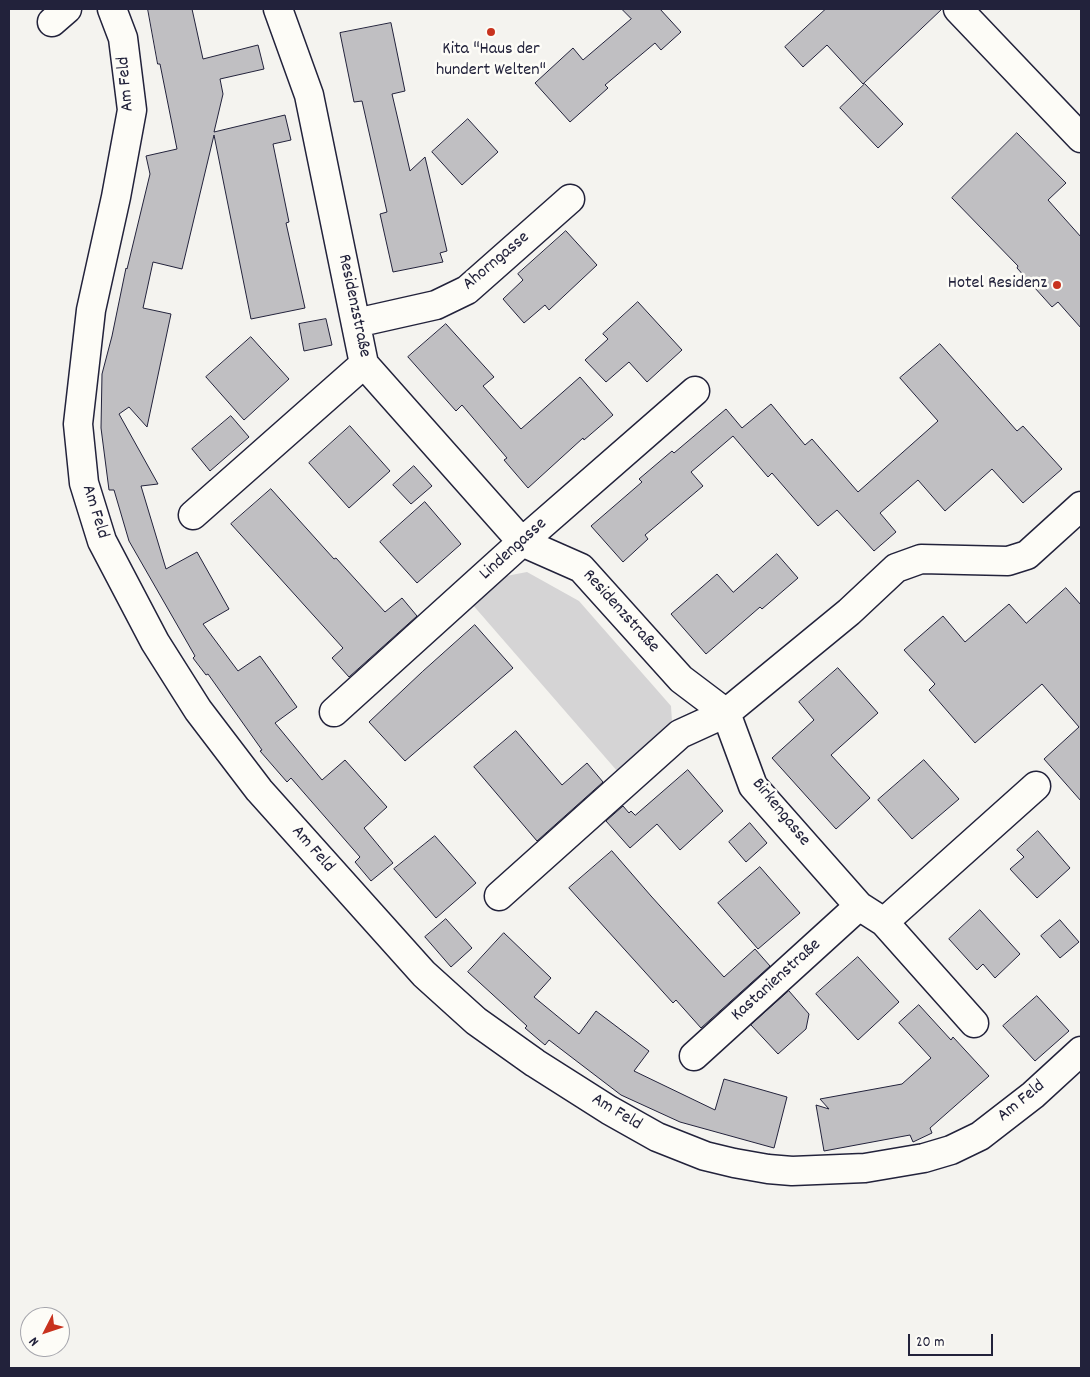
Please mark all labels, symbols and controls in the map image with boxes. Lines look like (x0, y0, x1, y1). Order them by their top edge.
marker: Kita "Haus der hundert Welten" (485, 26, 497, 38)
place label: Kita "Haus der hundert Welten" (436, 40, 546, 82)
street label: Am Feld (114, 56, 140, 112)
street label: Ahorngasse (459, 228, 535, 296)
street label: Residenzstraße (332, 252, 374, 360)
place label: Hotel Residenz (948, 274, 1047, 296)
marker: Hotel Residenz (1051, 279, 1063, 291)
street label: Am Feld (76, 483, 112, 541)
street label: Lindengasse (476, 514, 552, 586)
street label: Residenzstraße (577, 566, 663, 658)
street label: Birkengasse (746, 775, 814, 851)
street label: Am Feld (286, 822, 338, 878)
street label: Kastanienstraße (728, 935, 826, 1027)
street label: Am Feld (994, 1076, 1050, 1128)
street label: Am Feld (587, 1090, 645, 1136)
north arrow (20, 1307, 70, 1357)
scale bar (910, 1324, 995, 1356)
text: N (25, 1332, 44, 1350)
text: 20 m (916, 1332, 944, 1354)

